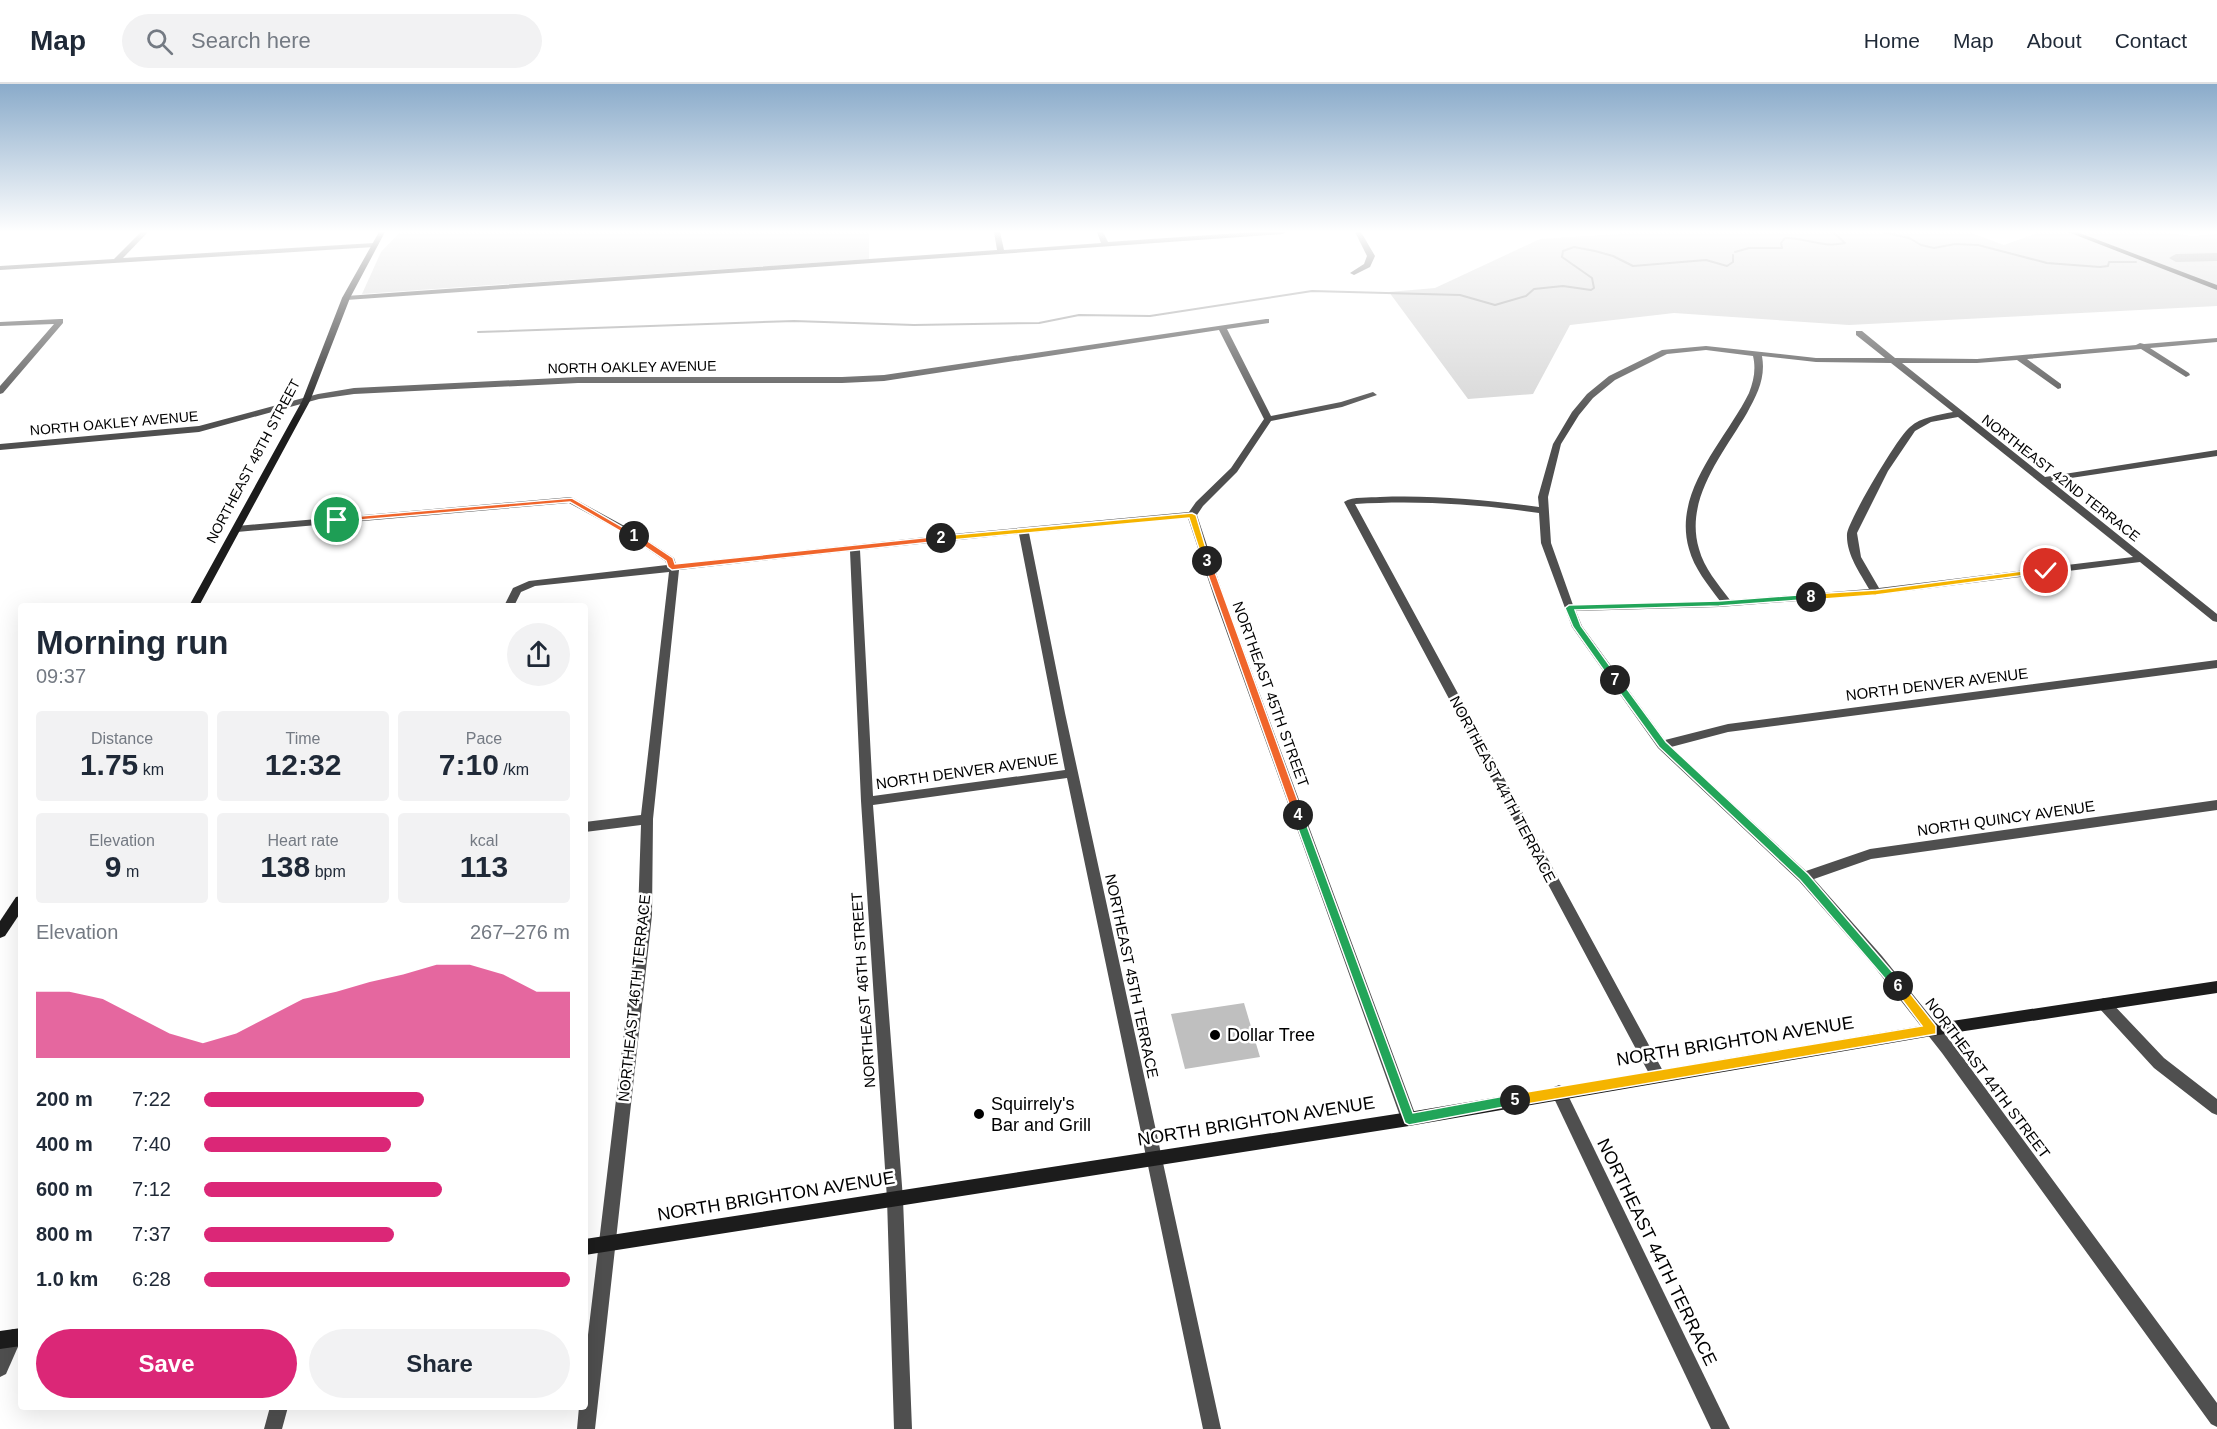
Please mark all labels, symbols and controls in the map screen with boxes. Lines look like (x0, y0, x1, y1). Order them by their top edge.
search box (122, 14, 542, 68)
text: Map (30, 25, 86, 56)
icon: search (143, 25, 176, 58)
text: Search here (191, 28, 311, 53)
text: Home (1864, 29, 1920, 52)
text: Map (1953, 29, 1994, 52)
text: About (2027, 29, 2082, 52)
text: Contact (2115, 29, 2187, 52)
street label: NORTH OAKLEY AVENUE (547, 358, 717, 376)
street label: NORTHEAST 48TH STREET (203, 376, 303, 546)
street label: NORTH OAKLEY AVENUE (29, 408, 199, 438)
street label: NORTHEAST 42ND TERRACE (1979, 411, 2143, 545)
pin (311, 494, 362, 545)
icon: arrive (320, 503, 353, 536)
pin: 1 (619, 521, 649, 551)
pin: 2 (926, 523, 956, 553)
text: 1 (630, 527, 638, 544)
text: 2 (937, 529, 945, 546)
pin (2020, 545, 2071, 596)
pin: 3 (1192, 546, 1222, 576)
text: 3 (1203, 552, 1211, 569)
icon: check (2029, 554, 2062, 587)
pin: 8 (1796, 582, 1826, 612)
text: 8 (1807, 588, 1815, 605)
street label: NORTHEAST 45TH STREET (1229, 599, 1313, 789)
button: share (507, 623, 570, 686)
text: Morning run (36, 624, 228, 661)
street label: NORTH DENVER AVENUE (1845, 664, 2029, 704)
text: 09:37 (36, 665, 86, 687)
pin: 7 (1600, 665, 1630, 695)
text: 7 (1611, 671, 1619, 688)
street label: NORTHEAST 44TH TERRACE (1447, 693, 1559, 885)
text: Distance (91, 730, 153, 747)
text: Time (286, 730, 320, 747)
text: Pace (466, 730, 502, 747)
text: 1.75 (80, 748, 138, 781)
text: 12:32 (265, 748, 341, 781)
text: 7:10 (439, 748, 499, 781)
street label: NORTH DENVER AVENUE (875, 750, 1059, 792)
text: km (138, 761, 164, 778)
text: /km (499, 761, 529, 778)
street label: NORTH QUINCY AVENUE (1916, 797, 2096, 839)
pin: 4 (1283, 800, 1313, 830)
text: 4 (1294, 806, 1302, 823)
text: Elevation (89, 832, 155, 849)
text: Heart rate (267, 832, 339, 849)
text: kcal (470, 832, 498, 849)
text: 9 (105, 850, 121, 883)
text: 138 (260, 850, 310, 883)
text: 113 (460, 850, 508, 883)
text: m (121, 863, 139, 880)
text: bpm (310, 863, 346, 880)
street label: NORTHEAST 45TH TERRACE (1102, 872, 1162, 1080)
street label: NORTHEAST 46TH STREET (848, 892, 878, 1088)
street label: NORTHEAST 46TH TERRACE (615, 893, 653, 1103)
text: Elevation (36, 921, 118, 943)
text: 267–276 m (470, 921, 570, 943)
pin: 6 (1883, 971, 1913, 1001)
text: 6 (1894, 977, 1902, 994)
street label: NORTHEAST 44TH STREET (1922, 995, 2054, 1161)
street label: NORTH BRIGHTON AVENUE (1615, 1012, 1855, 1070)
place label: Dollar Tree (1227, 1025, 1315, 1045)
marker: Dollar Tree (1208, 1028, 1222, 1042)
pin: 5 (1500, 1085, 1530, 1115)
text: 200 m (36, 1088, 93, 1110)
text: 7:22 (132, 1088, 171, 1110)
text: 5 (1511, 1091, 1519, 1108)
street label: NORTH BRIGHTON AVENUE (1136, 1092, 1376, 1150)
place label: Squirrely's Bar and Grill (991, 1094, 1091, 1135)
marker: Squirrely's Bar and Grill (972, 1107, 986, 1121)
text: 400 m (36, 1133, 93, 1155)
text: 7:40 (132, 1133, 171, 1155)
street label: NORTHEAST 44TH TERRACE (1593, 1135, 1721, 1369)
street label: NORTH BRIGHTON AVENUE (656, 1167, 896, 1225)
text: 600 m (36, 1178, 93, 1200)
text: 7:12 (132, 1178, 171, 1200)
text: 800 m (36, 1223, 93, 1245)
text: 7:37 (132, 1223, 171, 1245)
text: 1.0 km (36, 1268, 98, 1290)
text: 6:28 (132, 1268, 171, 1290)
button: Save (36, 1329, 297, 1398)
button: Share (309, 1329, 570, 1398)

